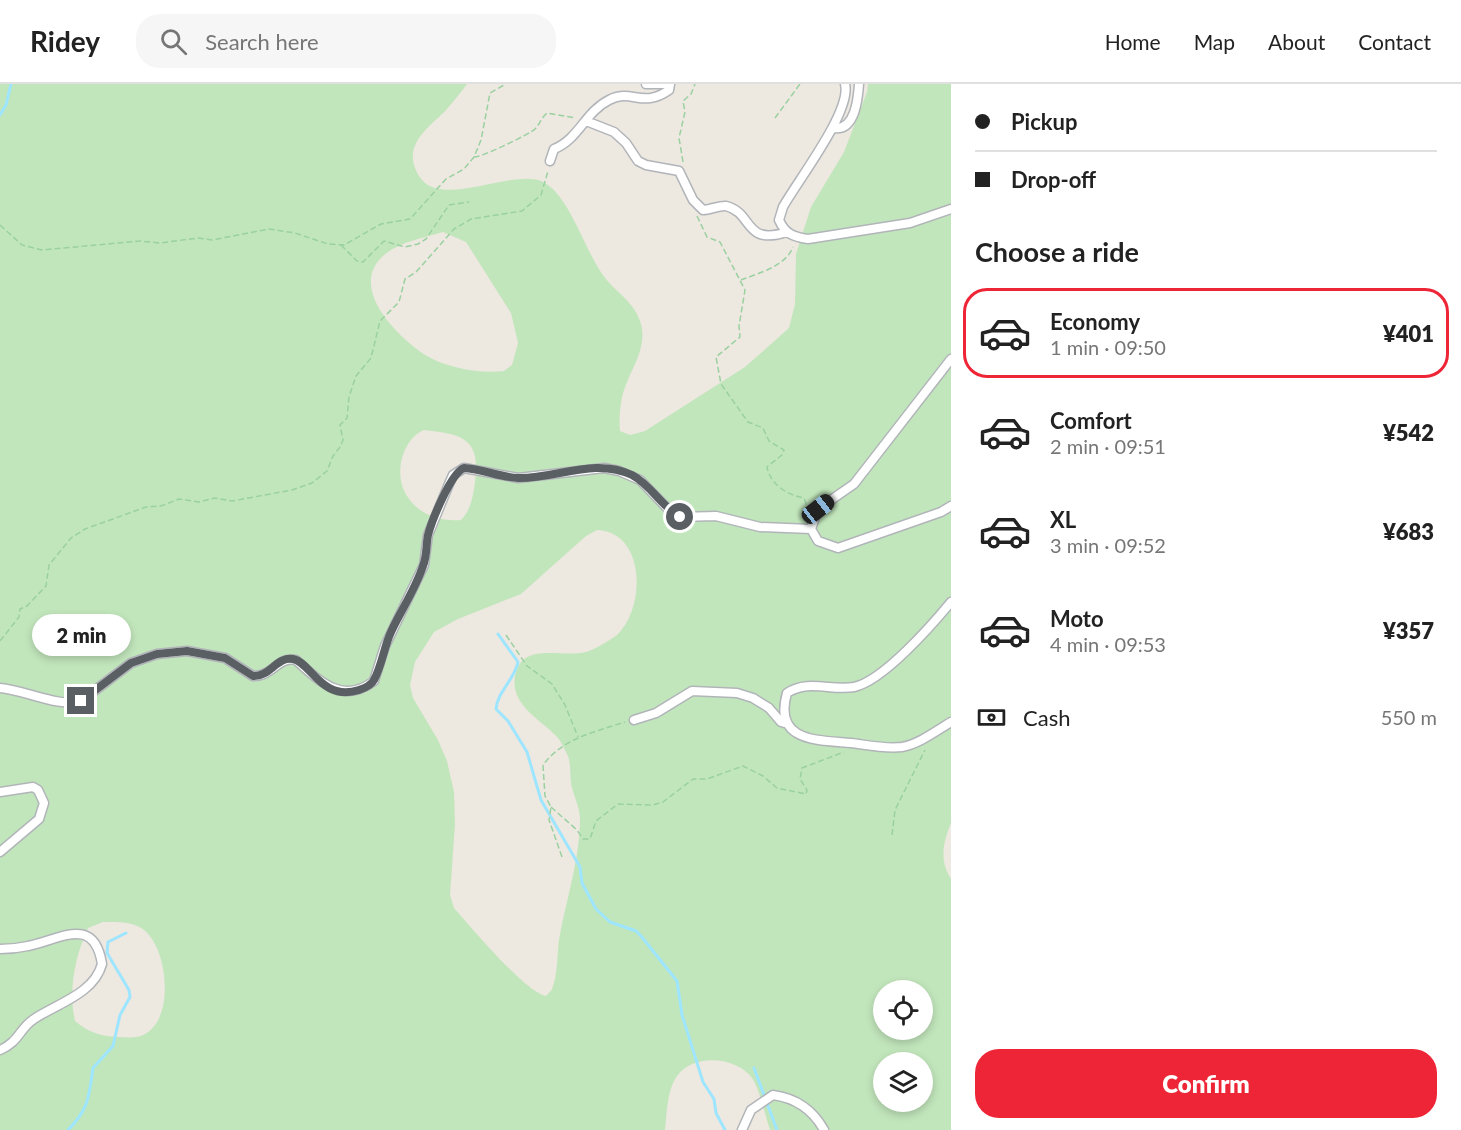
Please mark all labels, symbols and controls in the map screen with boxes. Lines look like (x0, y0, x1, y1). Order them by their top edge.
search box (136, 14, 556, 68)
text: Ridey (30, 24, 100, 58)
icon: search (157, 25, 190, 58)
text: Search here (205, 28, 319, 55)
text: Home (1105, 29, 1161, 54)
text: Map (1194, 29, 1235, 54)
text: About (1268, 29, 1325, 54)
text: Contact (1358, 29, 1431, 54)
text: Pickup (1011, 108, 1077, 135)
text: Drop-off (1011, 166, 1096, 193)
text: Choose a ride (975, 235, 1139, 268)
icon: car (978, 306, 1032, 360)
text: Economy (1050, 308, 1140, 335)
text: ¥401 (1383, 320, 1434, 347)
text: 1 min · 09:50 (1050, 335, 1166, 359)
icon: car (978, 405, 1032, 459)
text: Comfort (1050, 407, 1132, 434)
text: ¥542 (1383, 419, 1434, 446)
text: 2 min · 09:51 (1050, 434, 1166, 458)
car (798, 491, 838, 527)
route start (666, 503, 693, 530)
icon: car (978, 504, 1032, 558)
text: XL (1050, 506, 1076, 533)
text: ¥683 (1383, 518, 1434, 545)
text: 3 min · 09:52 (1050, 533, 1166, 557)
icon: car (978, 603, 1032, 657)
text: Moto (1050, 605, 1104, 632)
callout: 2 min (32, 614, 130, 656)
text: ¥357 (1383, 617, 1434, 644)
text: 2 min (57, 623, 106, 647)
text: 4 min · 09:53 (1050, 632, 1166, 656)
route end (67, 687, 94, 714)
icon: cash (975, 701, 1008, 734)
text: Cash (1023, 704, 1070, 731)
text: 550 m (1381, 705, 1437, 729)
map controls (873, 980, 933, 1112)
button: locate (873, 980, 933, 1040)
button: Confirm (975, 1049, 1437, 1118)
button: layers (873, 1052, 933, 1112)

